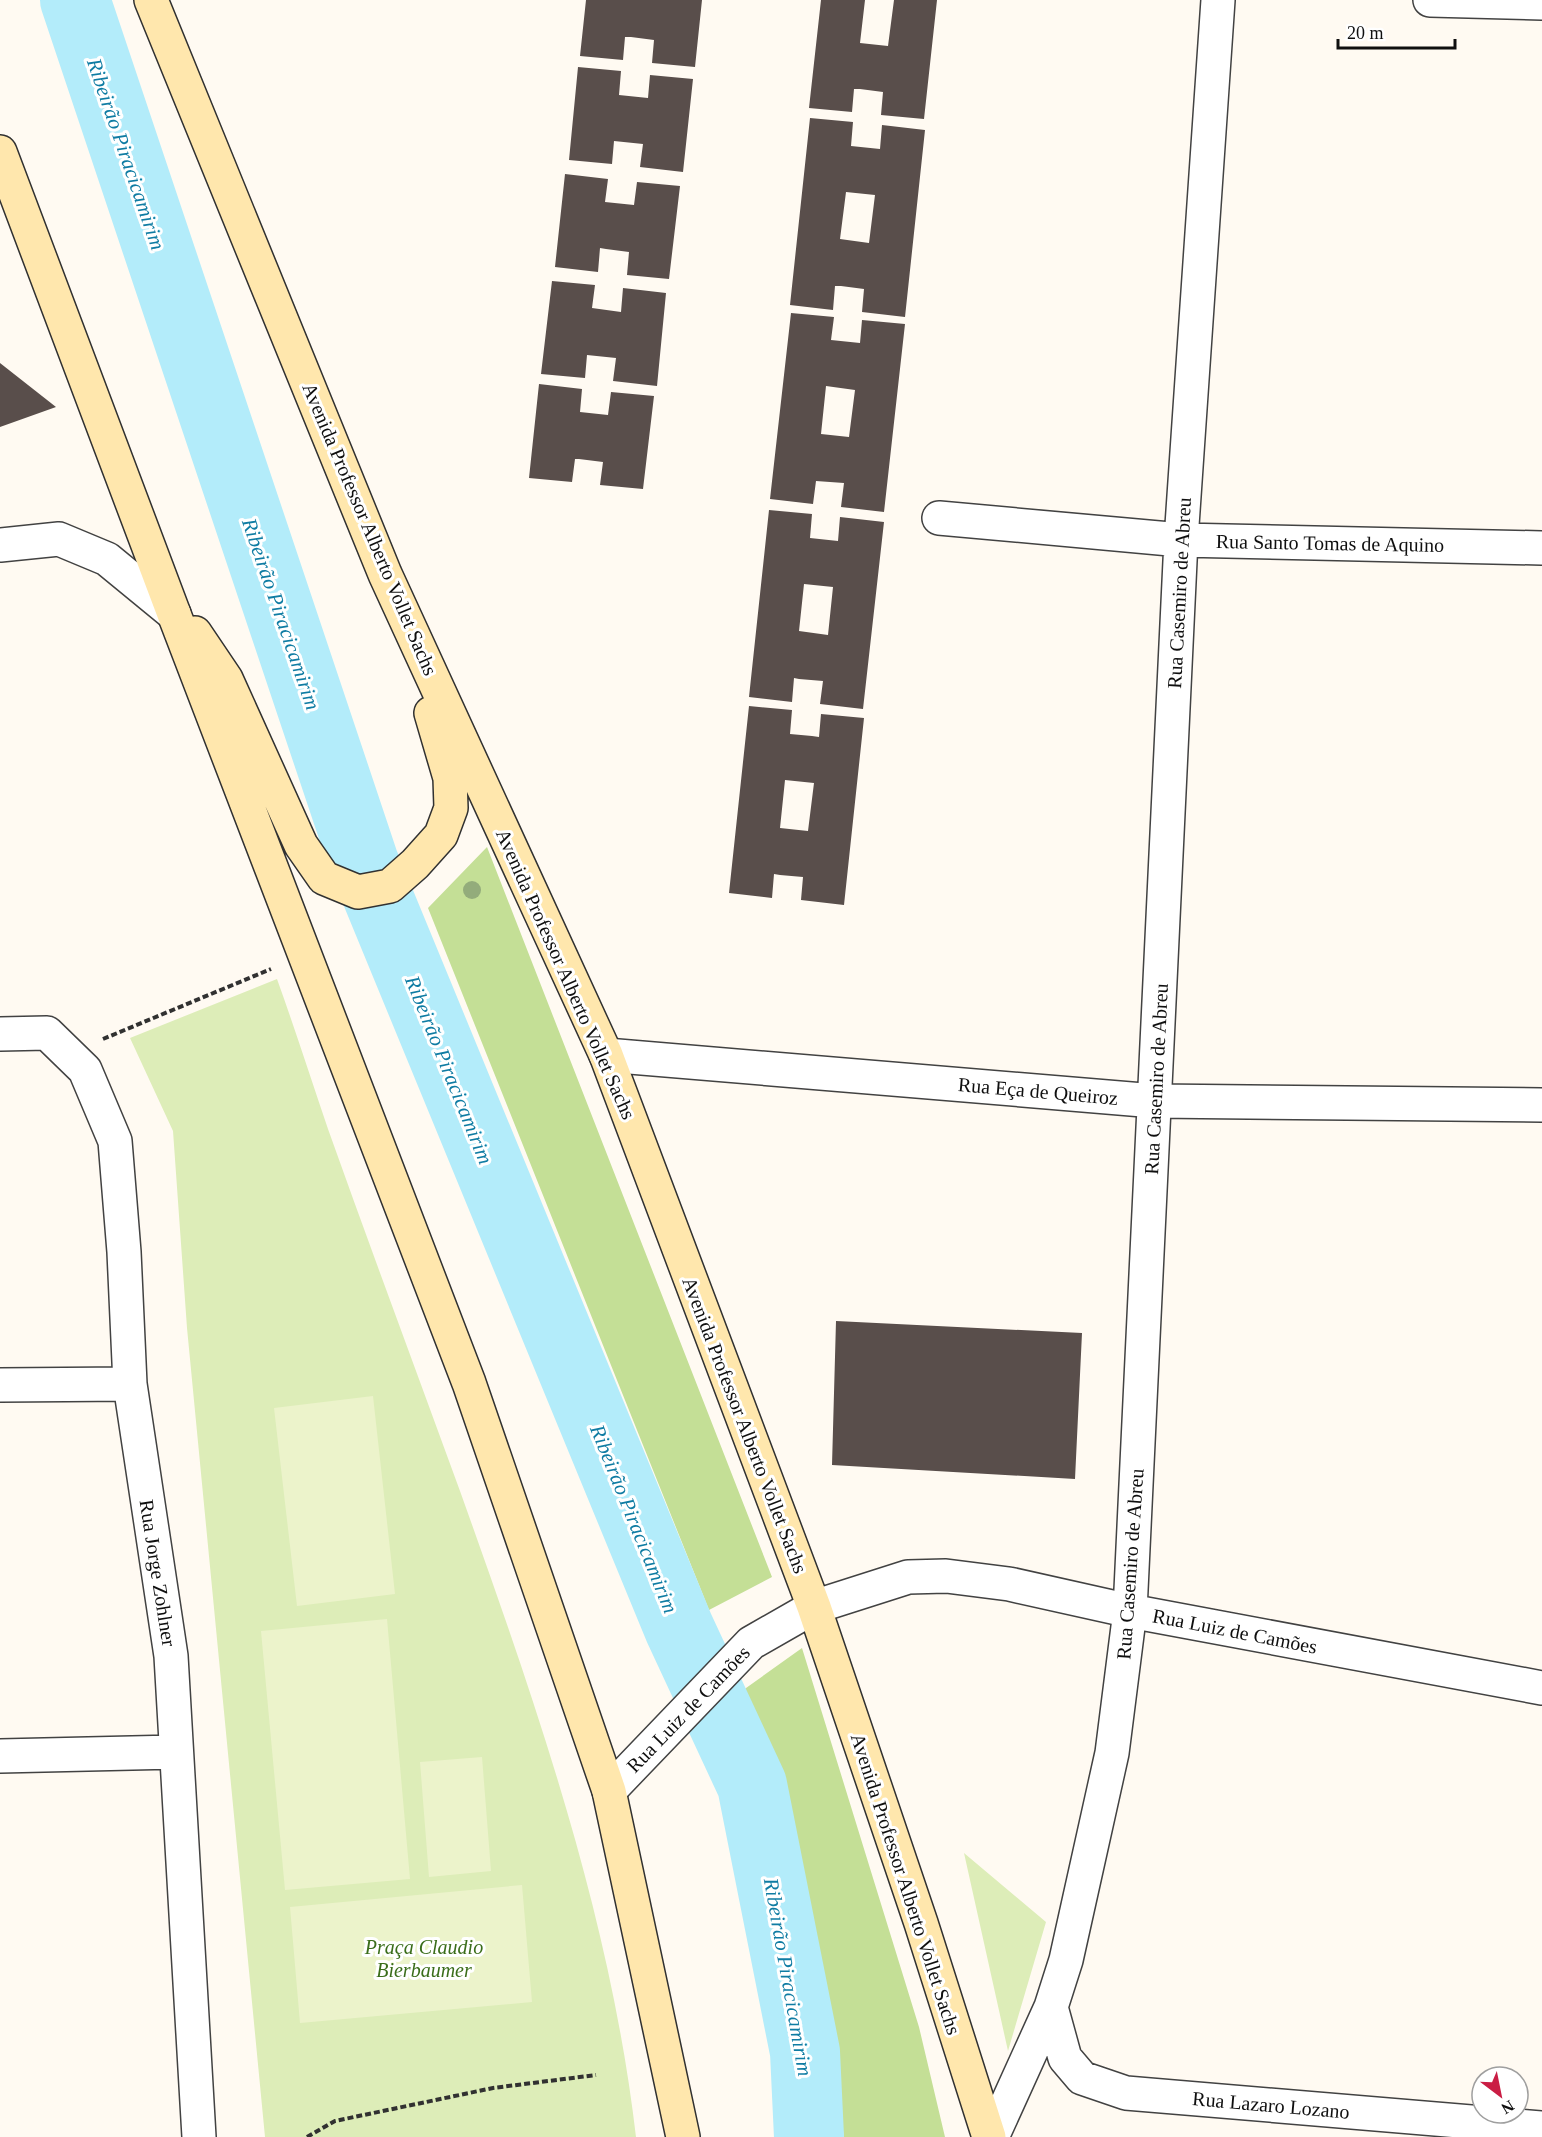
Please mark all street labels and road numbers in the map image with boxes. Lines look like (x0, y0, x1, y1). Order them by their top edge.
street label: Avenida Professor Alberto Vollet Sachs (298, 379, 442, 679)
street label: Rua Casemiro de Abreu (1163, 497, 1195, 689)
street label: Rua Santo Tomas de Aquino (1216, 530, 1444, 557)
street label: Avenida Professor Alberto Vollet Sachs (492, 825, 640, 1123)
street label: Rua Casemiro de Abreu (1140, 983, 1172, 1175)
street label: Rua Eça de Queiroz (957, 1073, 1119, 1110)
street label: Avenida Professor Alberto Vollet Sachs (678, 1274, 812, 1576)
street label: Rua Casemiro de Abreu (1112, 1468, 1148, 1660)
street label: Rua Jorge Zohlner (135, 1498, 181, 1649)
street label: Rua Luiz de Camões (1151, 1604, 1319, 1658)
street label: Rua Luiz de Camões (622, 1641, 754, 1777)
street label: Avenida Professor Alberto Vollet Sachs (847, 1731, 965, 2038)
street label: Rua Lazaro Lozano (1191, 2087, 1351, 2123)

